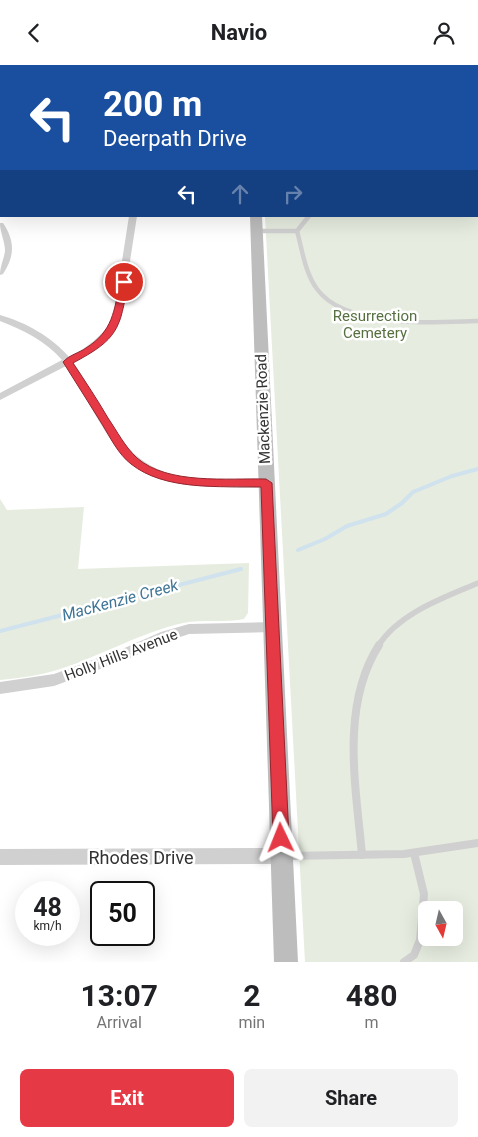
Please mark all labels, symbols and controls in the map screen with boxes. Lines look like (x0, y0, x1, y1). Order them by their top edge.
icon: back (20, 19, 48, 47)
icon: person (430, 19, 458, 47)
text: Navio (211, 20, 267, 45)
text: 200 m (103, 84, 202, 125)
icon: left (20, 85, 85, 150)
text: Deerpath Drive (103, 126, 247, 151)
icon: left (173, 180, 201, 208)
icon: ahead (226, 180, 254, 208)
icon: right (279, 180, 307, 208)
pin (103, 261, 145, 303)
icon: arrive (110, 268, 138, 296)
park label: Resurrection Cemetery (333, 307, 417, 342)
street label: Mackenzie Road (252, 354, 274, 464)
water label: MacKenzie Creek (60, 575, 181, 625)
street label: Holly Hills Avenue (62, 625, 180, 685)
position arrow (254, 811, 306, 863)
street label: Rhodes Drive (88, 847, 194, 868)
speed limit sign: 50 (90, 881, 155, 946)
text: 48 (33, 893, 62, 922)
north arrow (418, 901, 462, 946)
map controls (418, 901, 463, 946)
text: km/h (33, 919, 62, 933)
text: 13:07 (81, 978, 158, 1013)
text: 2 (243, 978, 260, 1013)
text: 480 (346, 978, 397, 1013)
text: Arrival (97, 1013, 142, 1032)
text: min (238, 1013, 265, 1032)
text: m (365, 1013, 379, 1032)
button: Exit (20, 1069, 234, 1127)
button: Share (244, 1069, 458, 1127)

